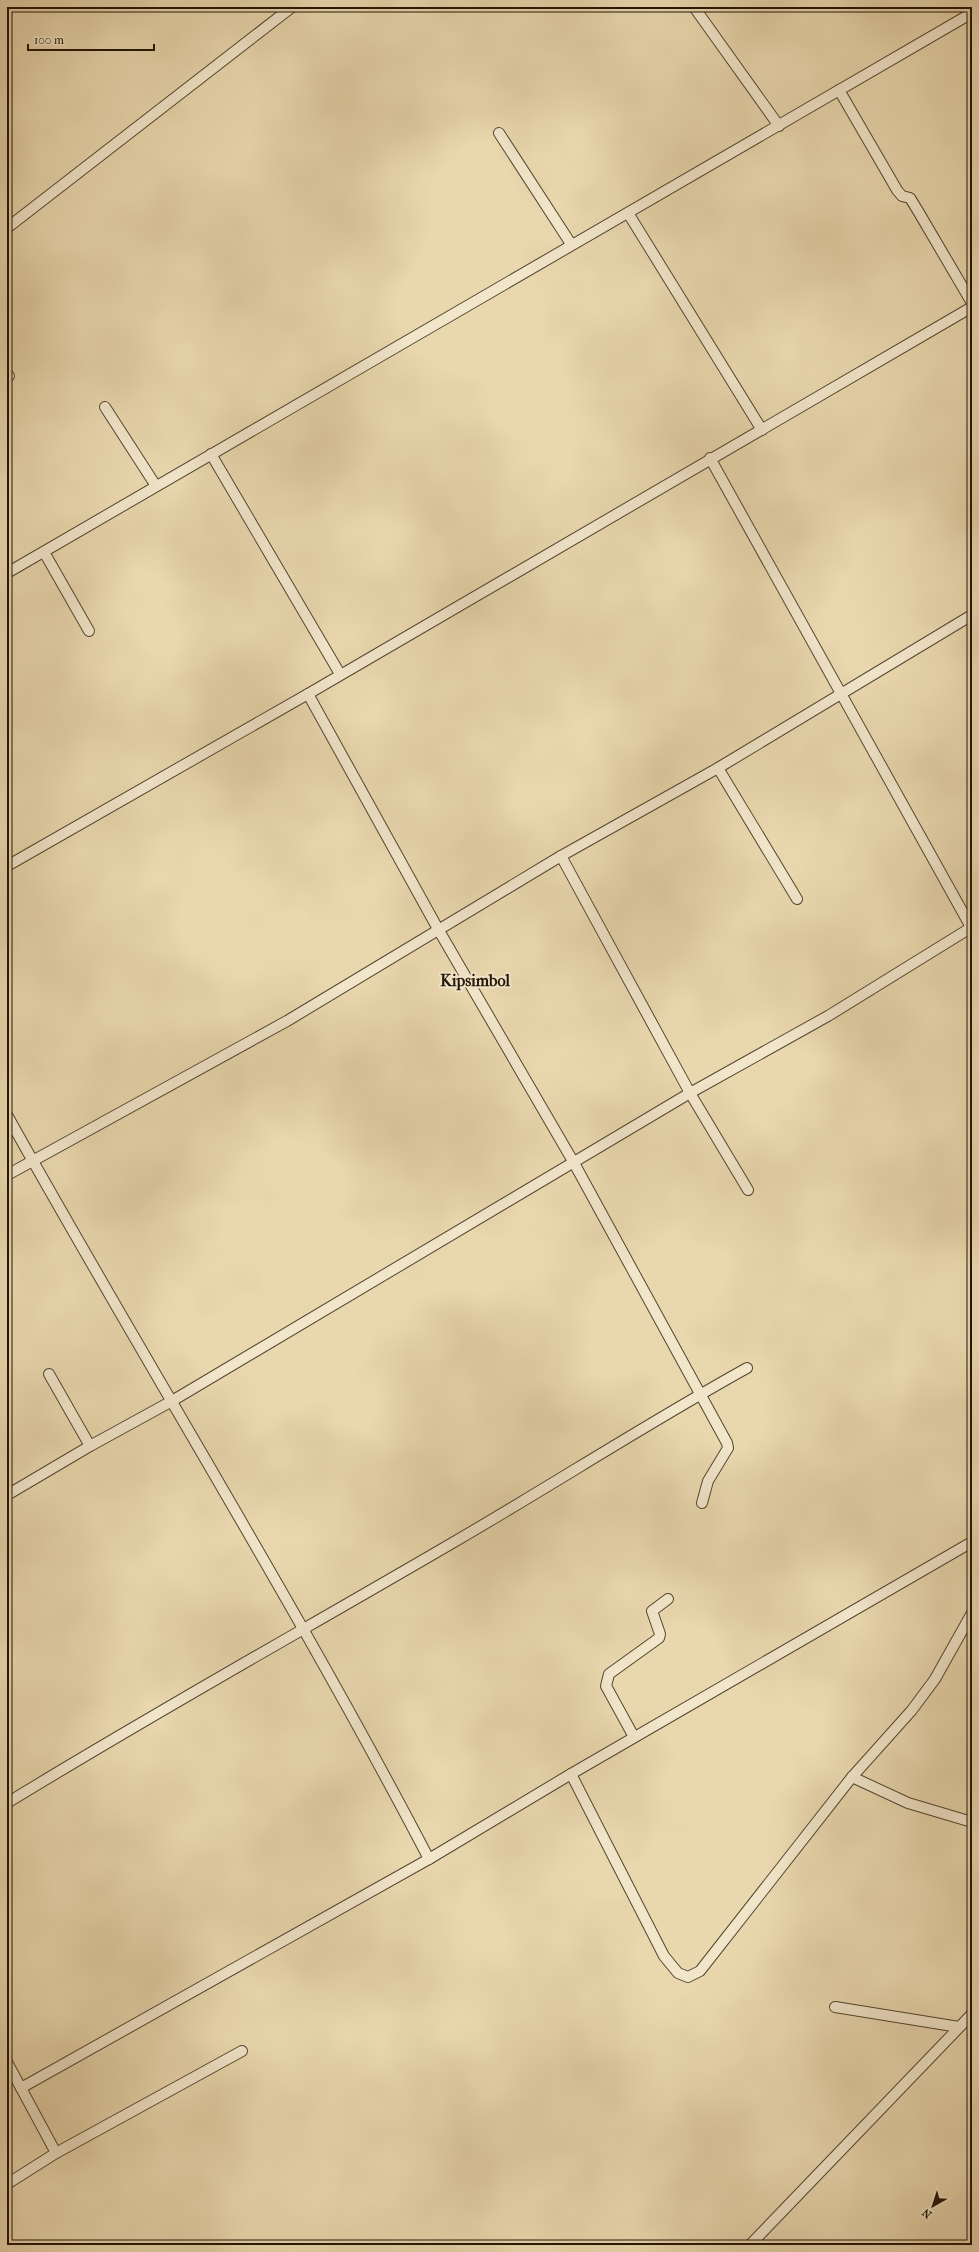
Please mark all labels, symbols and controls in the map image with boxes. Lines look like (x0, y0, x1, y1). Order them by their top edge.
scale bar (28, 26, 154, 52)
text: 100 m (34, 33, 64, 47)
district label: Kipsimbol (440, 971, 510, 991)
north arrow (913, 2186, 953, 2226)
text: N (919, 2205, 934, 2221)

